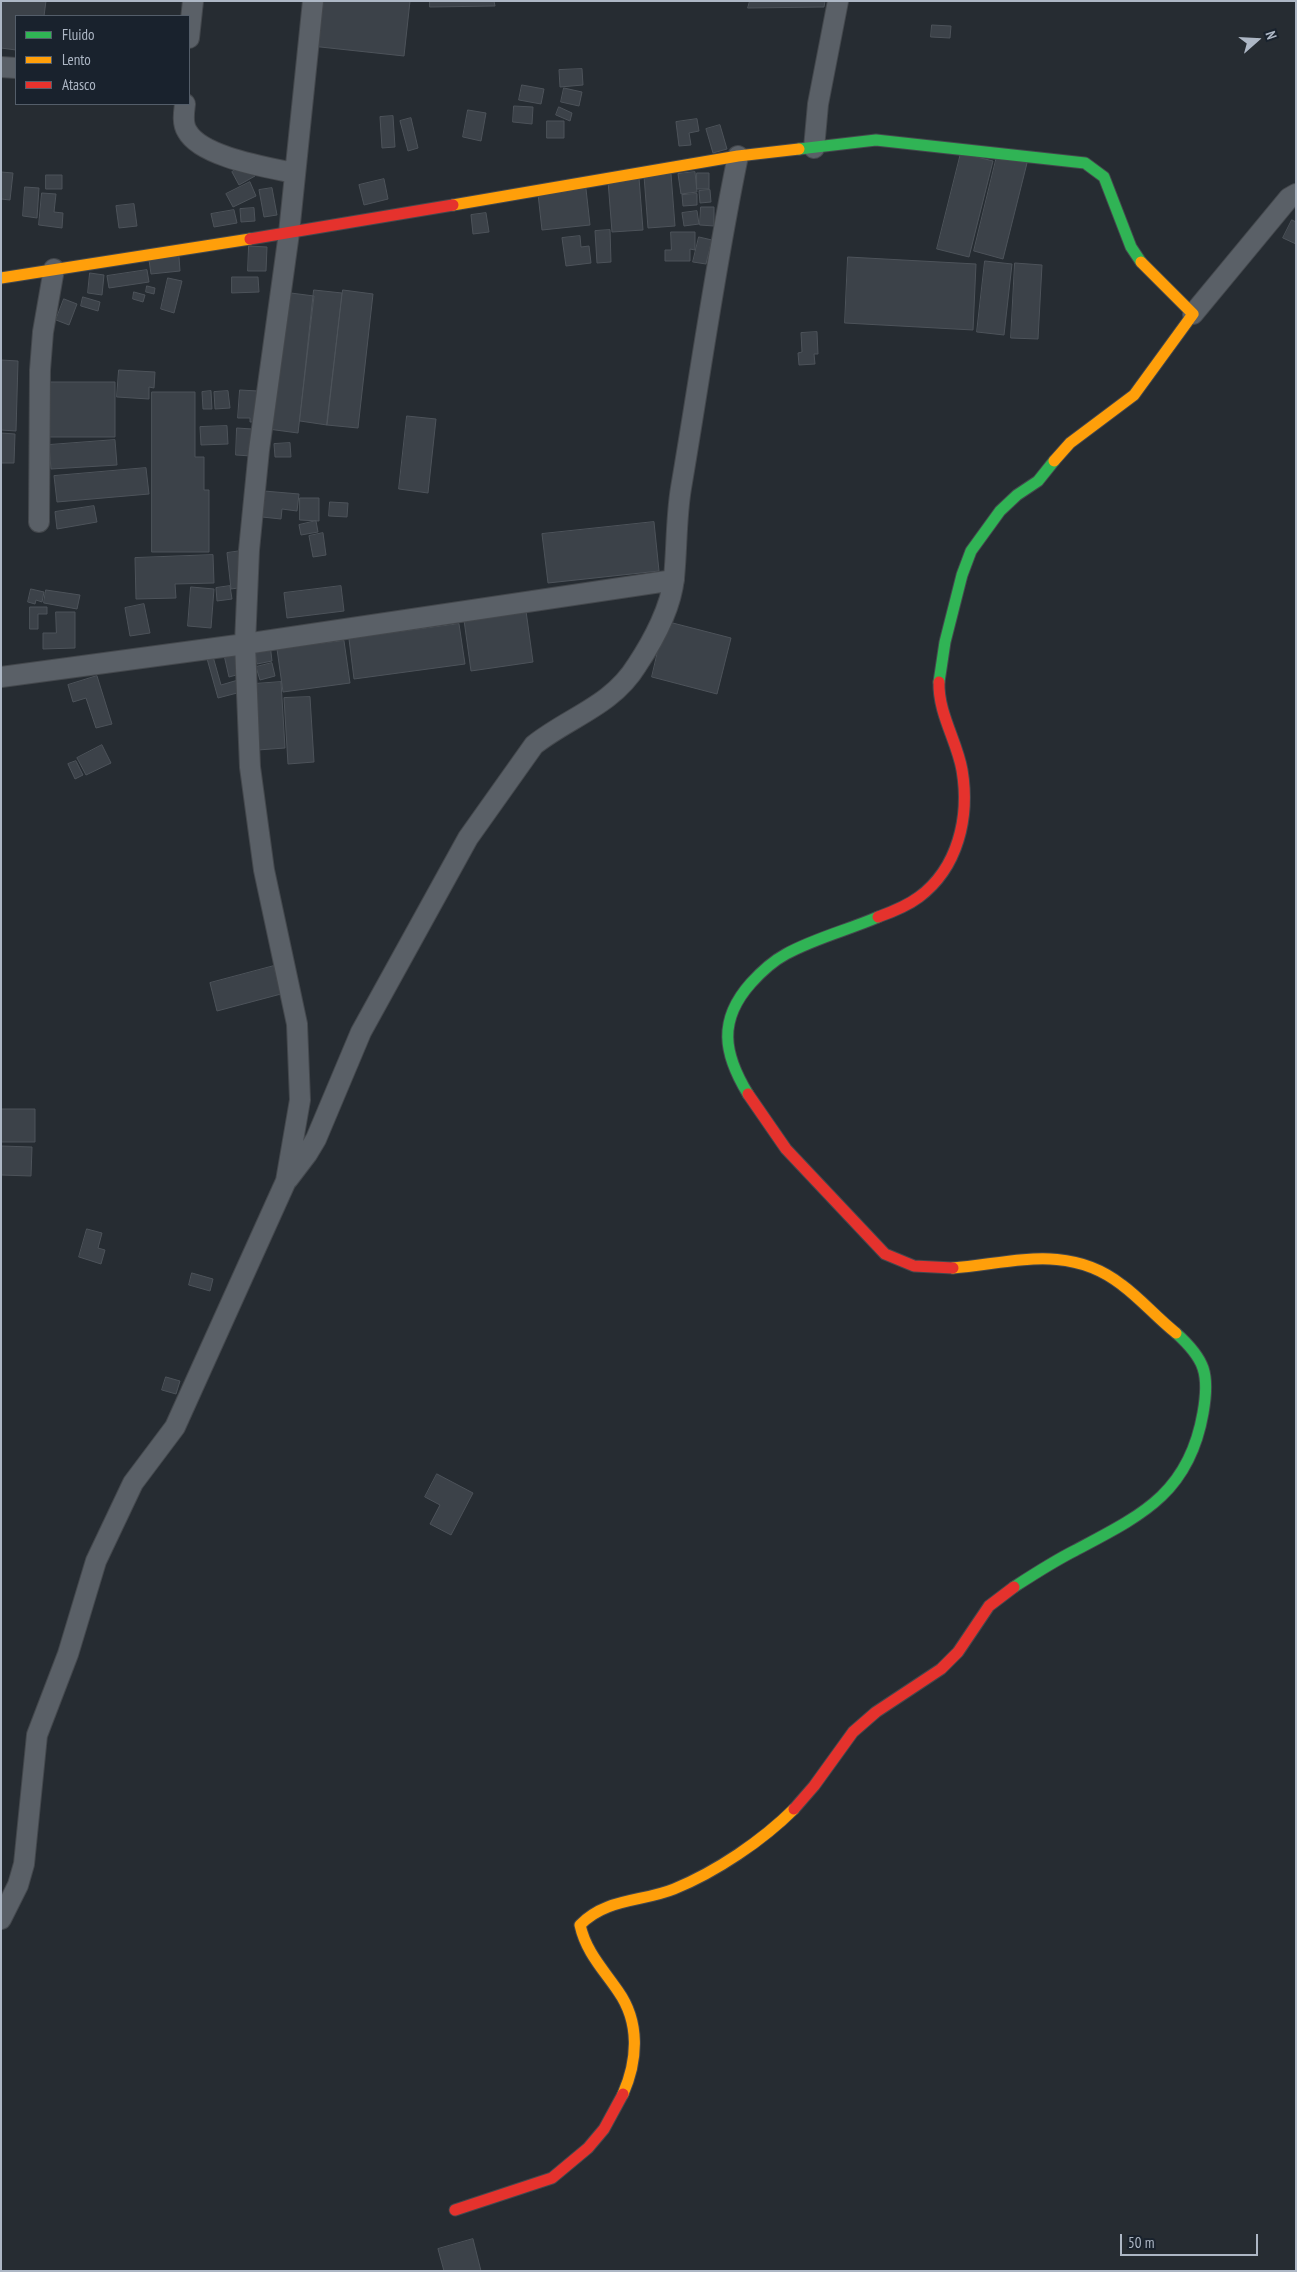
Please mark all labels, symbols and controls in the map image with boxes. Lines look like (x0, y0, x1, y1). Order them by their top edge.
legend (15, 15, 190, 105)
north arrow (1232, 15, 1282, 65)
text: Fluido (62, 25, 94, 44)
text: N (1261, 29, 1281, 42)
text: Lento (62, 50, 91, 69)
text: Atasco (62, 75, 96, 94)
scale bar (1122, 2224, 1260, 2256)
text: 50 m (1128, 2233, 1154, 2252)

